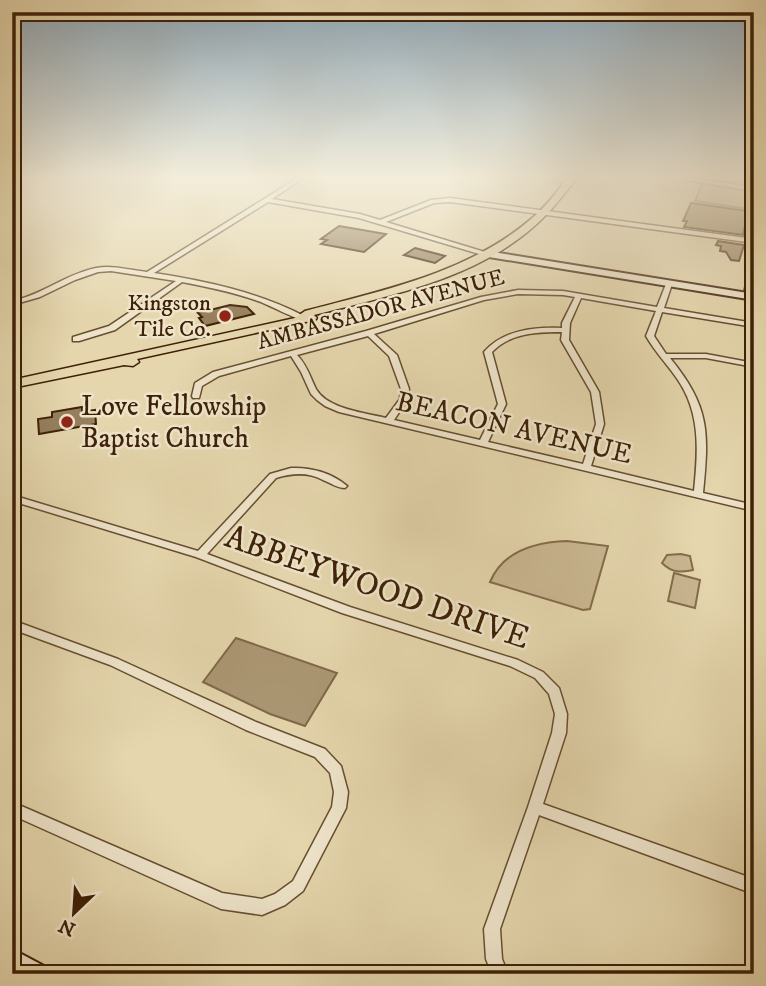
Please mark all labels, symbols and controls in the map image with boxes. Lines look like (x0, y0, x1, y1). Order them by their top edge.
street label: AMBASSADOR AVENUE (254, 263, 508, 357)
place label: Kingston Tile Co. (127, 289, 211, 344)
marker: Kingston Tile Co. (217, 308, 233, 324)
street label: BEACON AVENUE (392, 384, 636, 472)
place label: Love Fellowship Baptist Church (81, 389, 266, 456)
marker: Love Fellowship Baptist Church (59, 414, 75, 430)
street label: ABBEYWOOD DRIVE (219, 517, 535, 659)
north arrow (38, 878, 108, 948)
text: N (55, 913, 79, 941)

